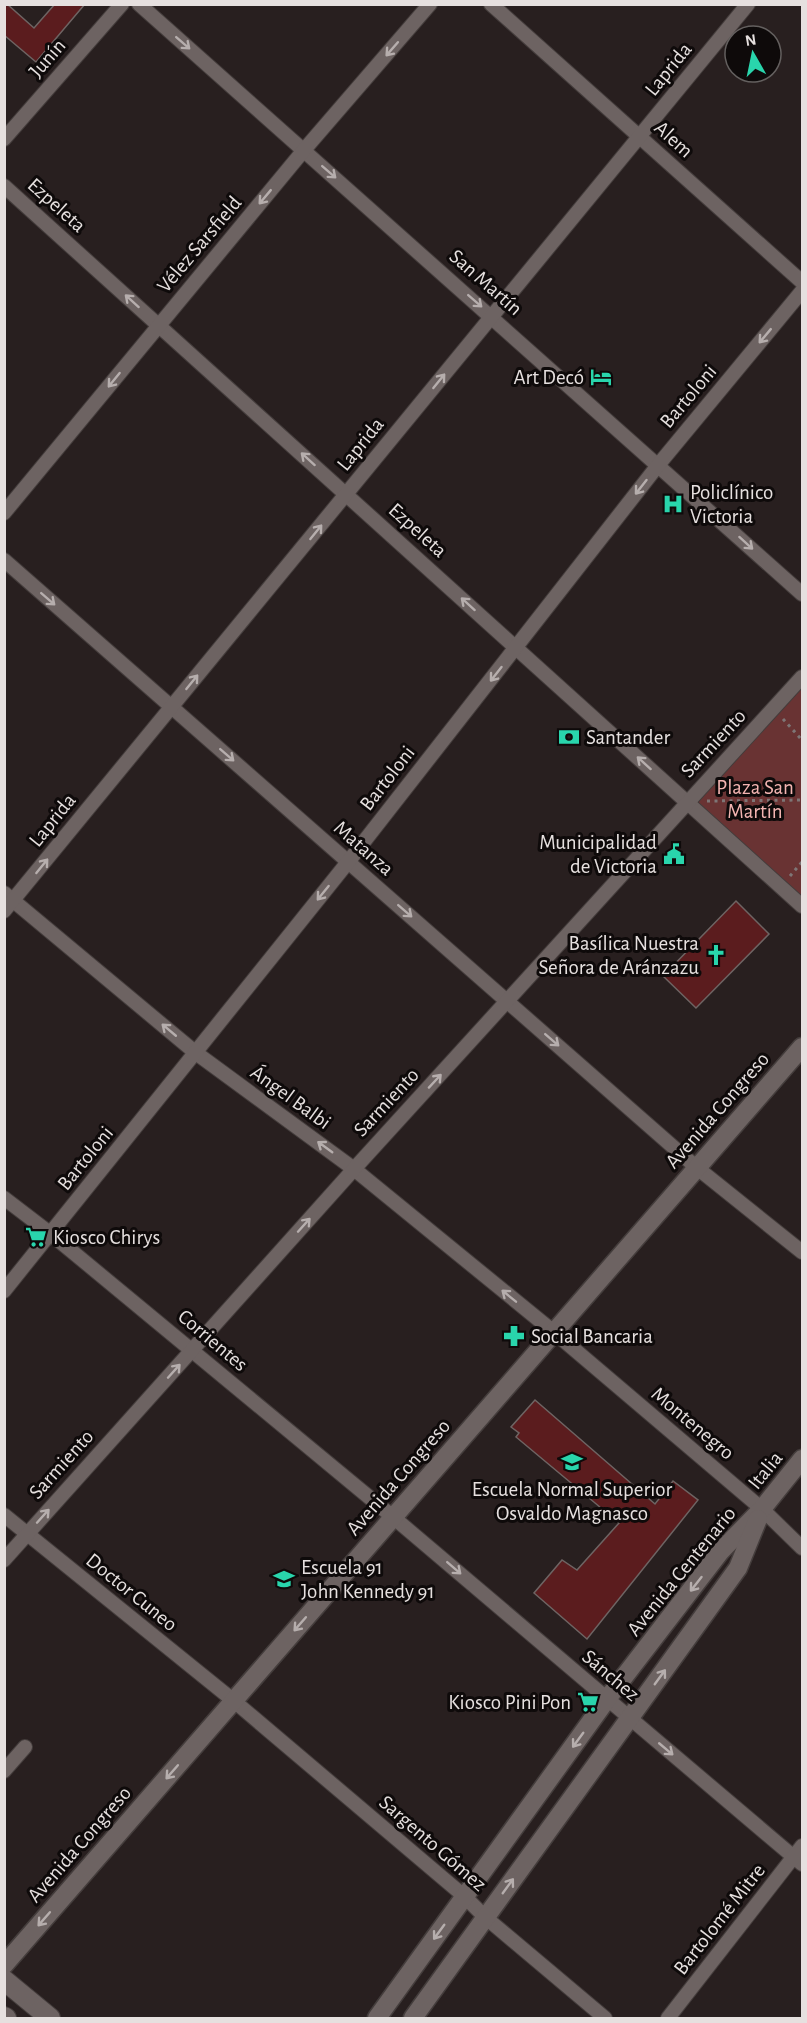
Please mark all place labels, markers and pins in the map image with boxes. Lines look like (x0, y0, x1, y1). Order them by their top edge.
hotel icon: Art Decó (589, 365, 613, 389)
place label: Art Decó (513, 367, 584, 388)
place label: Policlínico Victoria (690, 482, 773, 527)
hospital icon: Policlínico Victoria (661, 492, 685, 516)
bank icon: Santander (557, 725, 581, 749)
place label: Santander (586, 727, 670, 748)
place label: Municipalidad de Victoria (539, 832, 657, 877)
public building icon: Municipalidad de Victoria (662, 842, 686, 866)
place label: Basílica Nuestra Señora de Aránzazu (539, 933, 699, 978)
church icon: Basílica Nuestra Señora de Aránzazu (704, 943, 728, 967)
supermarket icon: Kiosco Chirys (24, 1225, 48, 1249)
place label: Kiosco Chirys (53, 1227, 160, 1248)
pharmacy icon: Social Bancaria (502, 1324, 526, 1348)
place label: Social Bancaria (531, 1326, 653, 1347)
school or university icon: Escuela Normal Superior Osvaldo Magnasco (560, 1450, 584, 1474)
place label: Escuela Normal Superior Osvaldo Magnasco (472, 1479, 672, 1524)
place label: Escuela 91 John Kennedy 91 (301, 1557, 435, 1602)
school or university icon: Escuela 91 John Kennedy 91 (272, 1567, 296, 1591)
supermarket icon: Kiosco Pini Pon (576, 1690, 600, 1714)
place label: Kiosco Pini Pon (448, 1692, 571, 1713)

